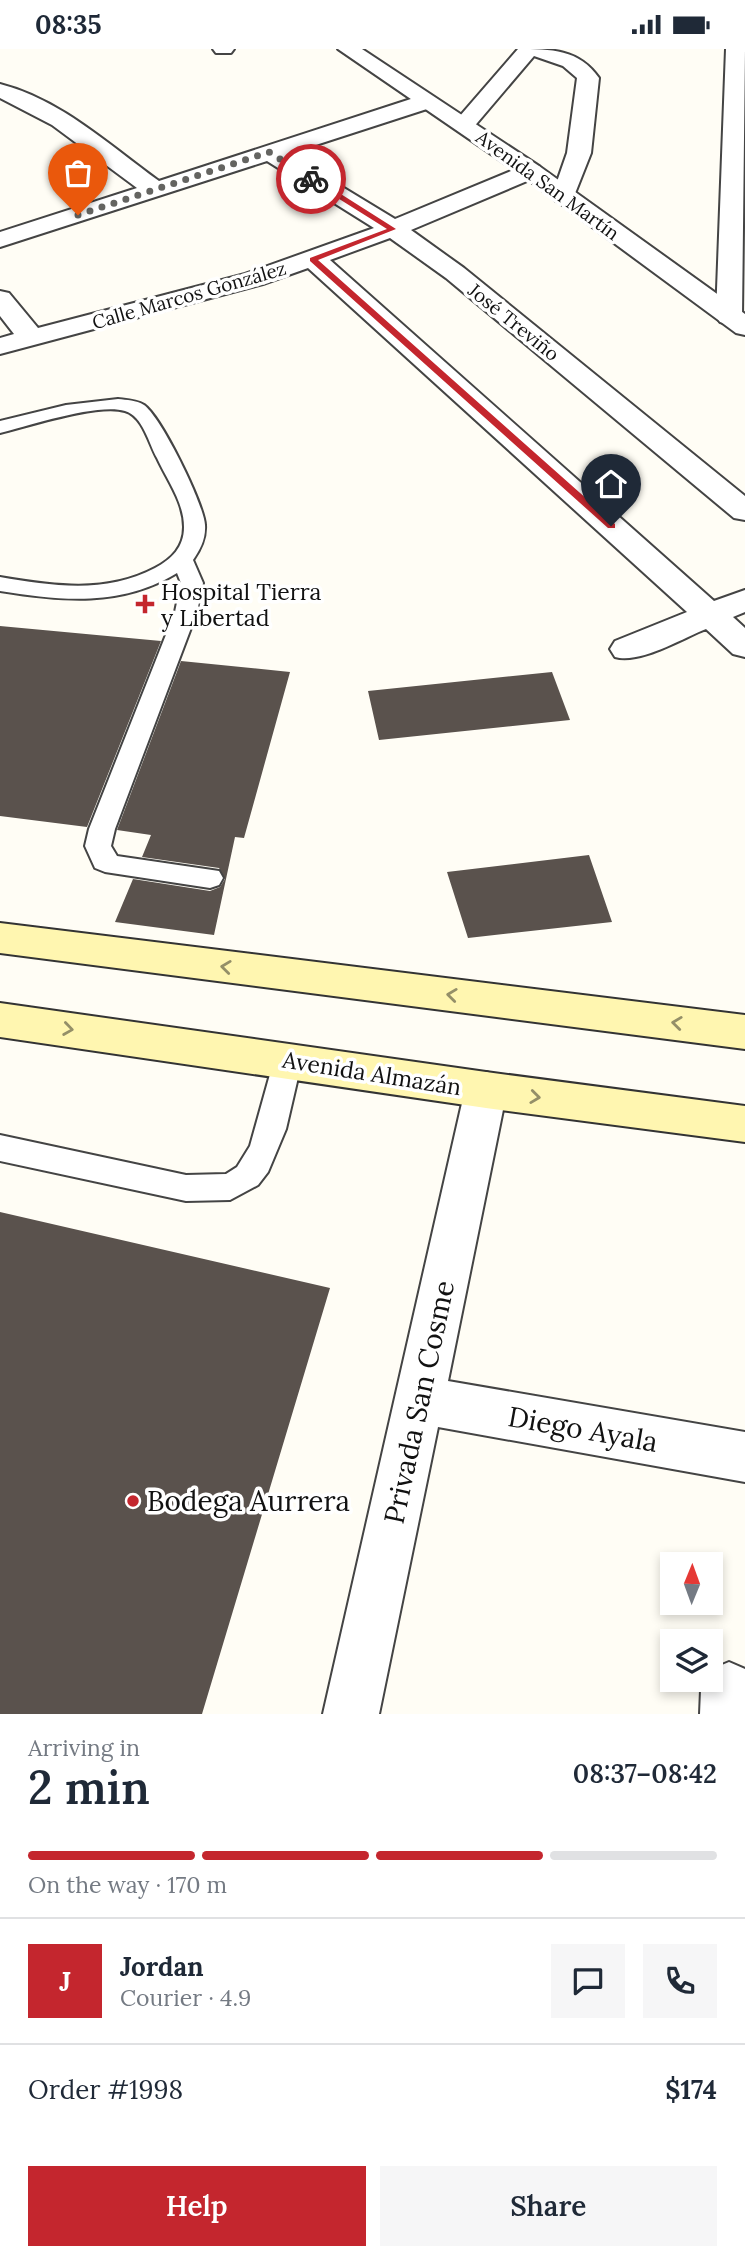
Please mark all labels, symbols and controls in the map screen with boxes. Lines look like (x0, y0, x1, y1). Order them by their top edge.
text: 08:35 (35, 8, 102, 41)
street label: Avenida San Martín (471, 124, 624, 245)
pin (48, 143, 108, 215)
courier (276, 144, 346, 214)
icon: bag (59, 154, 97, 192)
icon: bike (292, 160, 330, 198)
street label: Calle Marcos González (89, 256, 289, 334)
street label: José Treviño (463, 277, 564, 366)
pin (581, 454, 641, 526)
icon: home (592, 465, 630, 503)
place label: Hospital Tierra y Libertad (161, 577, 322, 632)
marker: Hospital Tierra y Libertad (135, 594, 155, 614)
one-way arrow (220, 959, 232, 974)
one-way arrow (446, 988, 457, 1003)
one-way arrow (671, 1016, 683, 1031)
one-way arrow (62, 1022, 73, 1037)
street label: Avenida Almazán (280, 1044, 464, 1101)
one-way arrow (529, 1089, 541, 1104)
street label: Privada San Cosme (376, 1277, 462, 1527)
street label: Diego Ayala (505, 1398, 661, 1460)
place label: Bodega Aurrera (147, 1483, 350, 1519)
marker: Bodega Aurrera (125, 1493, 141, 1509)
north arrow (660, 1552, 723, 1615)
map controls (660, 1552, 723, 1692)
button: layers (660, 1629, 723, 1692)
text: Arriving in (28, 1733, 140, 1762)
text: 08:37–08:42 (573, 1757, 717, 1790)
text: 2 min (28, 1758, 150, 1817)
text: On the way · 170 m (28, 1870, 227, 1899)
button: chat (551, 1944, 625, 2018)
button: phone (643, 1944, 717, 2018)
text: Jordan (120, 1950, 204, 1983)
text: J (59, 1965, 71, 1998)
text: Courier · 4.9 (120, 1983, 251, 2012)
text: Order #1998 (28, 2073, 183, 2106)
text: $174 (665, 2073, 717, 2106)
button: Help (28, 2166, 366, 2246)
button: Share (380, 2166, 717, 2246)

